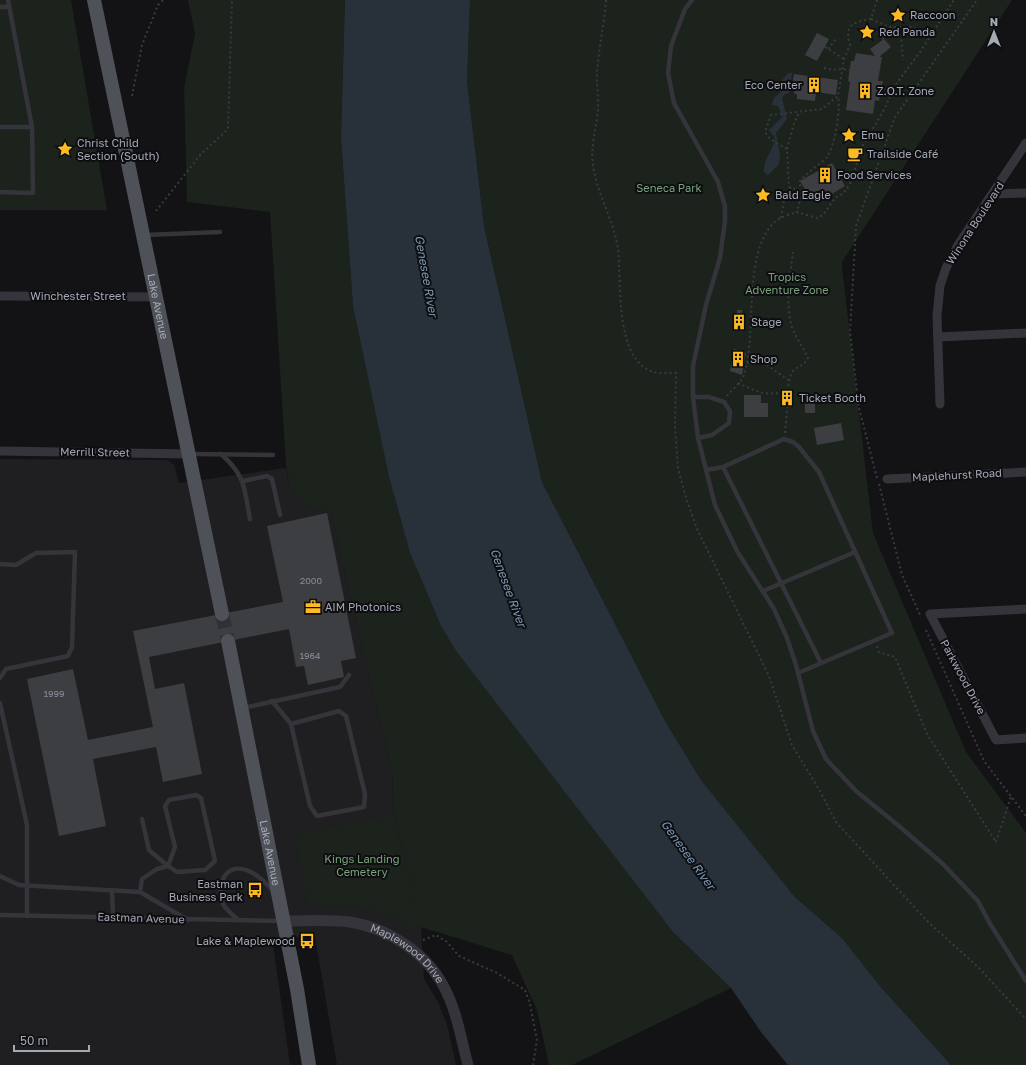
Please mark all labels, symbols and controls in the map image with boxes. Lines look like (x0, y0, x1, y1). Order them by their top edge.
place icon: Raccoon (889, 6, 907, 24)
place label: Raccoon (910, 8, 956, 21)
north arrow (974, 12, 1014, 52)
text: N (990, 15, 998, 28)
place icon: Red Panda (858, 23, 876, 41)
place label: Red Panda (879, 25, 935, 38)
building icon: Eco Center (805, 76, 823, 94)
place label: Eco Center (744, 78, 803, 91)
building icon: Z.O.T. Zone (856, 82, 874, 100)
place label: Z.O.T. Zone (877, 84, 934, 97)
place icon: Emu (840, 126, 858, 144)
place label: Emu (861, 128, 884, 141)
place label: Christ Child Section (South) (77, 136, 160, 162)
place icon: Christ Child Section (South) (56, 140, 74, 158)
cafe icon: Trailside Café (846, 145, 864, 163)
place label: Trailside Café (867, 147, 938, 160)
building icon: Food Services (816, 166, 834, 184)
place label: Food Services (837, 168, 912, 181)
street label: Winona Boulevard (943, 179, 1006, 266)
park label: Seneca Park (636, 181, 702, 194)
place icon: Bald Eagle (754, 186, 772, 204)
place label: Bald Eagle (775, 188, 831, 201)
water label: Genesee River (412, 234, 441, 320)
park label: Tropics Adventure Zone (745, 270, 829, 296)
street label: Lake Avenue (145, 272, 172, 340)
street label: Winchester Street (30, 289, 126, 302)
building icon: Stage (730, 313, 748, 331)
place label: Stage (751, 315, 782, 328)
building icon: Shop (729, 350, 747, 368)
place label: Shop (750, 352, 777, 365)
building icon: Ticket Booth (778, 389, 796, 407)
place label: Ticket Booth (799, 391, 866, 404)
street label: Merrill Street (60, 444, 130, 459)
street label: Maplehurst Road (912, 466, 1002, 483)
water label: Genesee River (487, 546, 530, 631)
house number: 2000 (300, 575, 322, 586)
office icon: AIM Photonics (304, 598, 322, 616)
place label: AIM Photonics (325, 600, 401, 613)
street label: Parkwood Drive (938, 637, 989, 716)
house number: 1964 (300, 650, 321, 661)
house number: 1999 (44, 688, 64, 699)
water label: Genesee River (658, 817, 720, 894)
street label: Lake Avenue (258, 819, 283, 887)
park label: Kings Landing Cemetery (324, 852, 400, 878)
place label: Eastman Business Park (169, 877, 243, 903)
bus stop icon: Eastman Business Park (246, 881, 264, 899)
street label: Eastman Avenue (97, 909, 185, 926)
street label: Maplewood Drive (369, 921, 447, 985)
bus stop icon: Lake & Maplewood (298, 932, 316, 950)
place label: Lake & Maplewood (196, 934, 295, 947)
scale bar (14, 1027, 89, 1053)
text: 50 m (20, 1033, 48, 1048)

